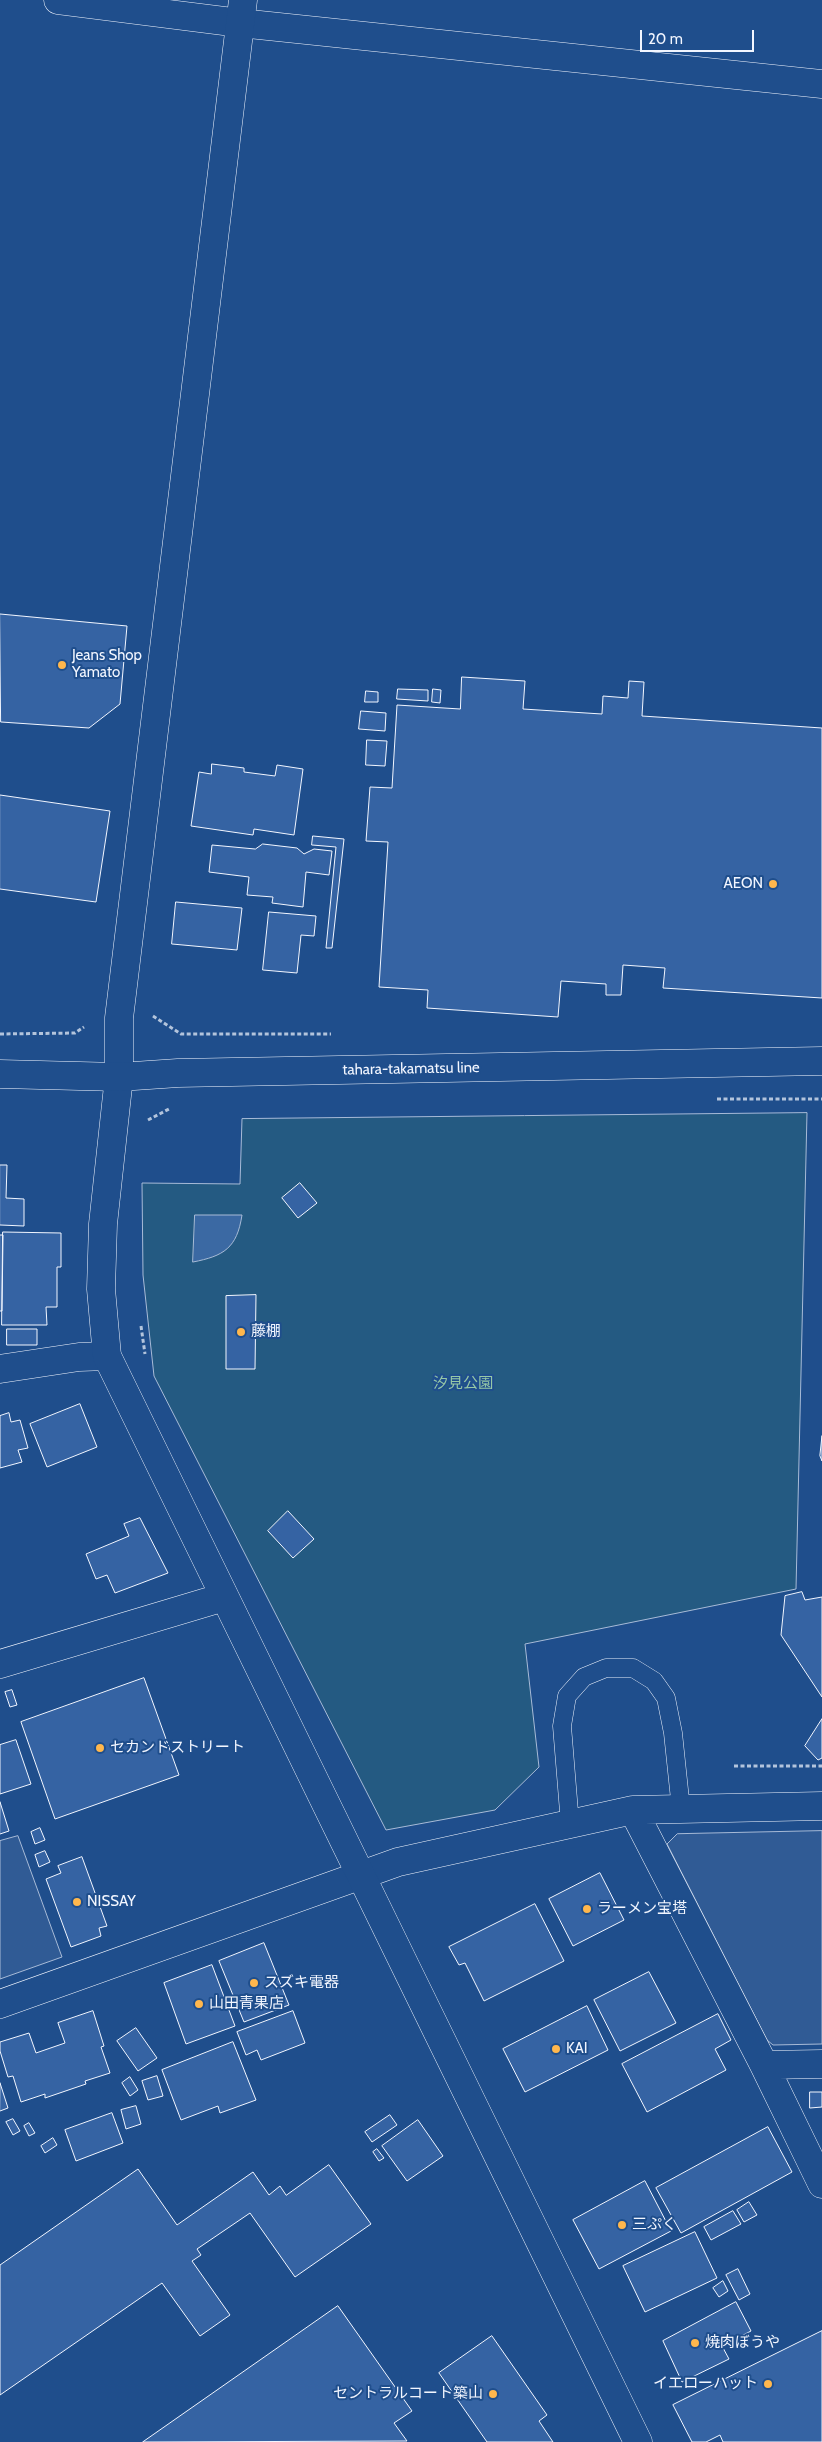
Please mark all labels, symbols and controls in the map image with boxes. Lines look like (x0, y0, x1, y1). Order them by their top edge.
scale bar (642, 20, 756, 52)
text: 20 m (648, 30, 683, 48)
place label: Jeans Shop Yamato (72, 647, 142, 682)
marker: Jeans Shop Yamato (56, 659, 68, 671)
place label: AEON (724, 875, 763, 893)
marker: AEON (767, 878, 779, 890)
street label: tahara-takamatsu line (342, 1059, 480, 1079)
place label: 藤棚 (251, 1323, 281, 1341)
marker: 藤棚 (235, 1326, 247, 1338)
park label: 汐見公園 (433, 1375, 493, 1393)
place label: セカンドストリート (110, 1739, 245, 1757)
marker: セカンドストリート (94, 1742, 106, 1754)
place label: NISSAY (87, 1893, 136, 1911)
marker: NISSAY (71, 1896, 83, 1908)
place label: ラーメン宝塔 (597, 1900, 687, 1918)
marker: ラーメン宝塔 (581, 1903, 593, 1915)
place label: スズキ電器 (264, 1974, 339, 1992)
marker: スズキ電器 (248, 1977, 260, 1989)
place label: 山田青果店 (209, 1995, 284, 2013)
marker: 山田青果店 (193, 1998, 205, 2010)
place label: KAI (566, 2040, 588, 2058)
marker: KAI (550, 2043, 562, 2055)
place label: 三ぷく (632, 2216, 677, 2234)
marker: 三ぷく (616, 2219, 628, 2231)
place label: 焼肉ぼうや (705, 2334, 780, 2352)
marker: 焼肉ぼうや (689, 2337, 701, 2349)
place label: イエローハット (653, 2375, 758, 2393)
marker: イエローハット (762, 2378, 774, 2390)
place label: セントラルコート築山 (333, 2385, 483, 2403)
marker: セントラルコート築山 (487, 2388, 499, 2400)

